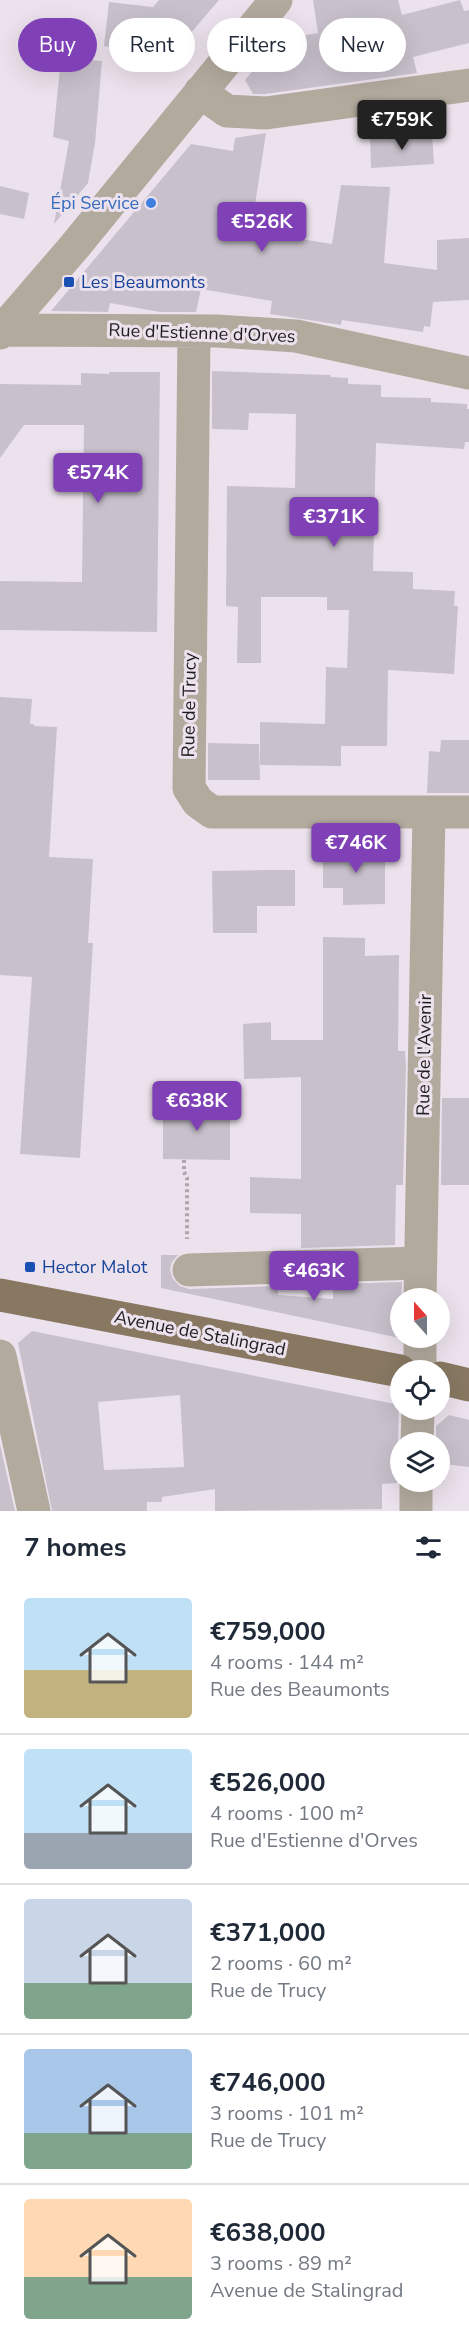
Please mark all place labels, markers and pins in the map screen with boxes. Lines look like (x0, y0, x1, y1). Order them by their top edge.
pin: €759K (360, 100, 444, 151)
place label: Épi Service (50, 191, 139, 215)
marker: Épi Service (144, 196, 158, 210)
pin: €526K (220, 202, 304, 253)
place label: Les Beaumonts (81, 270, 206, 294)
marker: Les Beaumonts (62, 275, 76, 289)
pin: €574K (56, 453, 140, 504)
pin: €371K (292, 497, 376, 548)
pin: €746K (314, 823, 398, 874)
pin: €638K (155, 1081, 239, 1132)
pin: €463K (272, 1251, 356, 1302)
place label: Hector Malot (42, 1255, 148, 1279)
marker: Hector Malot (23, 1260, 37, 1274)

